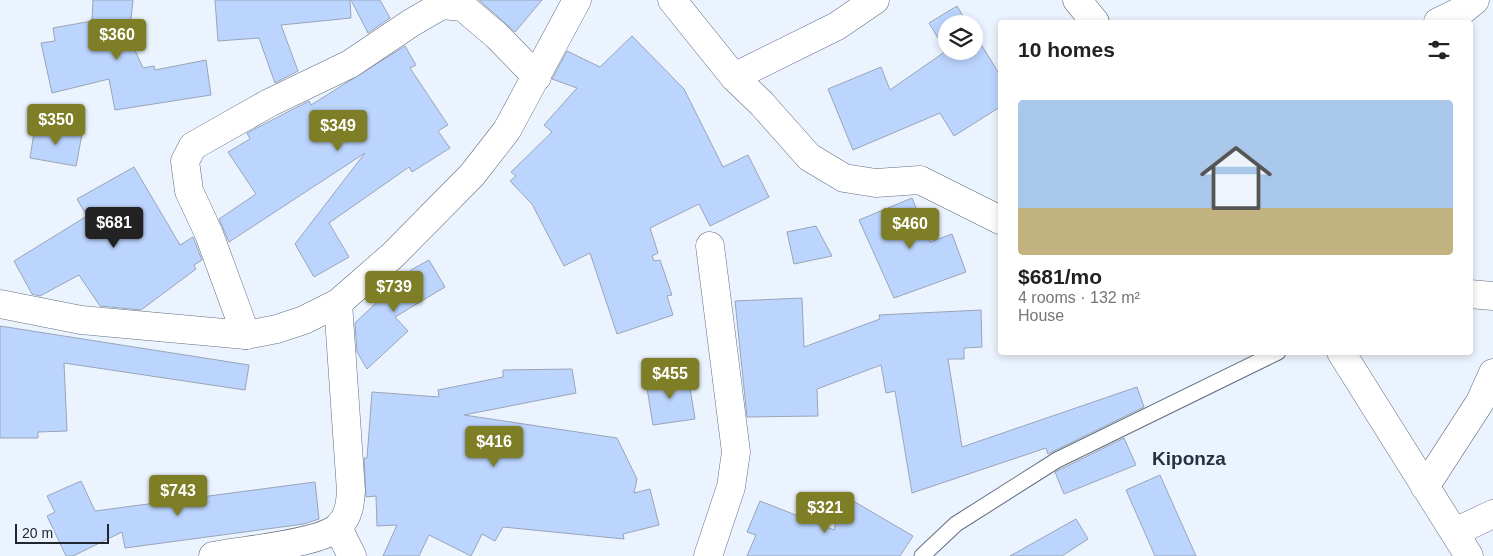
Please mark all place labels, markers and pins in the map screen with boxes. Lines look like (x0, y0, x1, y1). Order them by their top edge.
pin: $360 (87, 18, 147, 61)
pin: $350 (26, 104, 86, 146)
pin: $349 (308, 110, 368, 152)
pin: $681 (84, 206, 144, 249)
pin: $460 (880, 208, 940, 250)
pin: $739 (364, 270, 424, 313)
pin: $455 (640, 358, 700, 400)
pin: $416 (464, 426, 524, 468)
pin: $743 (148, 474, 208, 517)
pin: $321 (795, 492, 855, 534)

